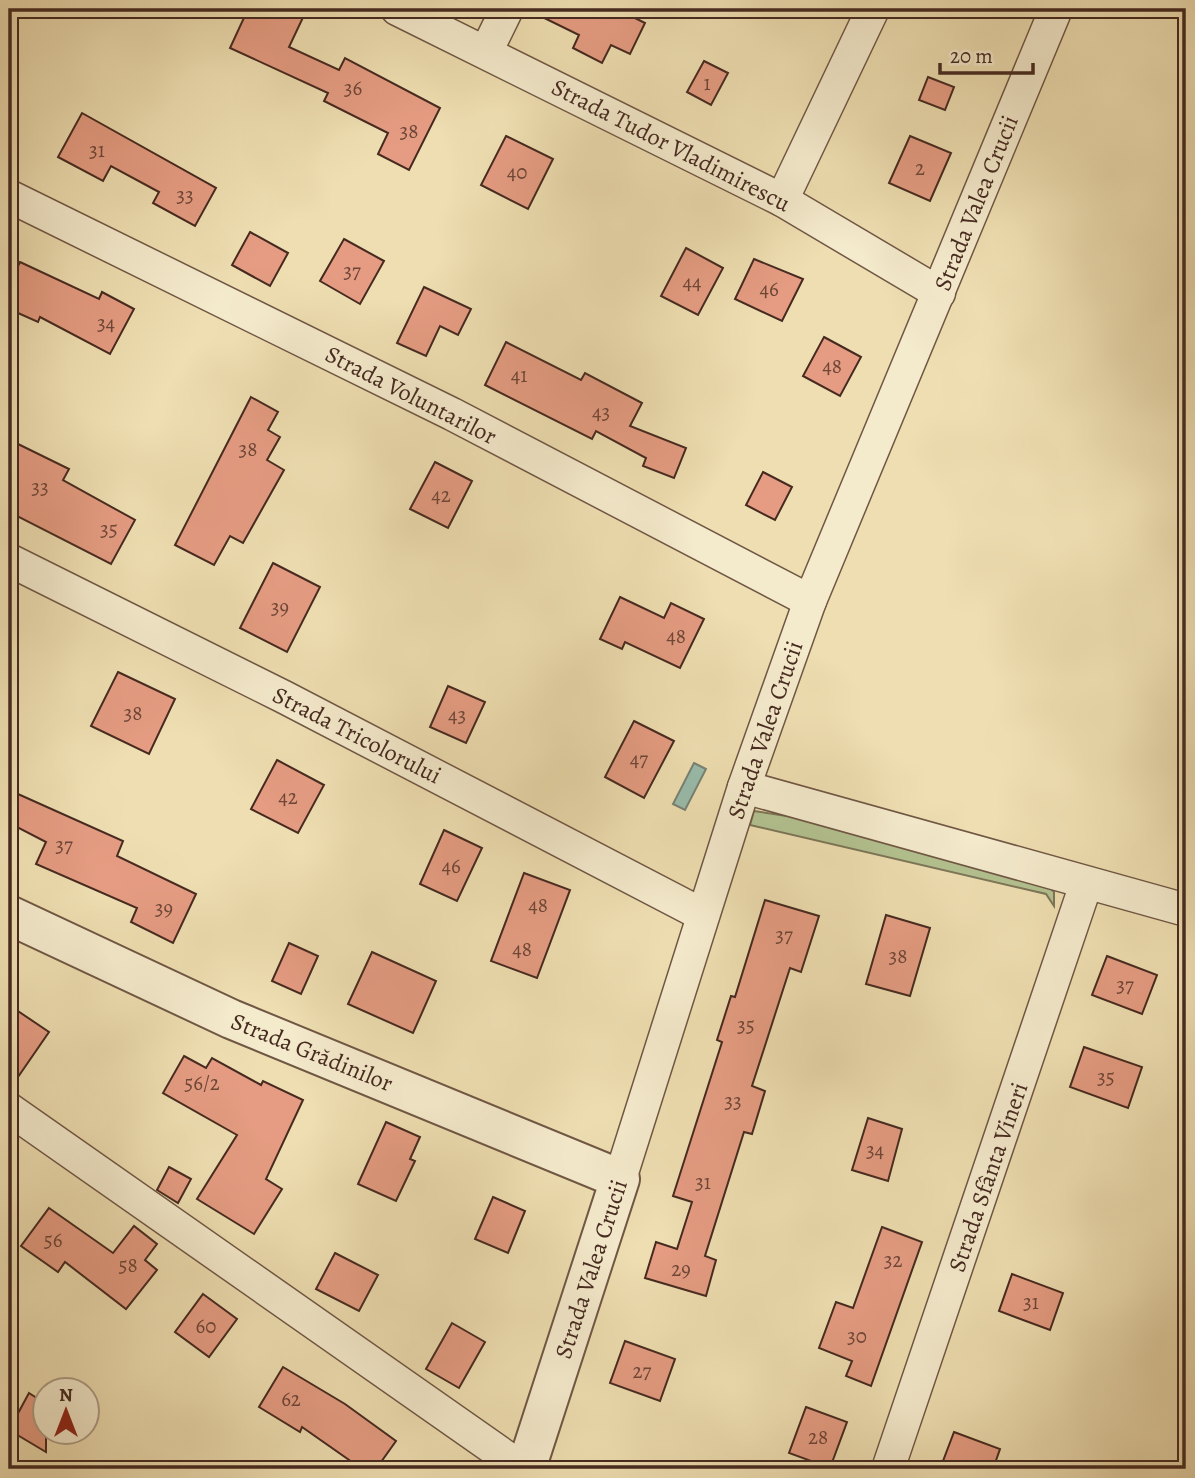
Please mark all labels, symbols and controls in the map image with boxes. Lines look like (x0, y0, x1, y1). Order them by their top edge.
scale bar (940, 32, 1032, 76)
text: 20 m (950, 42, 993, 70)
house number: 1 (703, 69, 711, 97)
street label: Strada Tudor Vladimirescu (546, 71, 796, 219)
house number: 36 (344, 74, 363, 102)
street label: Strada Valea Crucii (926, 111, 1026, 295)
house number: 38 (400, 117, 418, 145)
house number: 31 (89, 136, 105, 164)
house number: 2 (915, 154, 925, 182)
house number: 40 (507, 158, 527, 186)
house number: 33 (176, 181, 194, 209)
house number: 37 (343, 257, 361, 285)
house number: 44 (682, 268, 702, 296)
house number: 46 (759, 275, 779, 303)
house number: 34 (97, 309, 115, 337)
street label: Strada Voluntarilor (320, 338, 502, 452)
house number: 48 (822, 352, 842, 380)
house number: 41 (511, 361, 527, 389)
house number: 43 (592, 398, 610, 426)
house number: 38 (239, 435, 257, 463)
house number: 33 (31, 473, 49, 501)
house number: 42 (431, 481, 451, 509)
house number: 35 (100, 515, 118, 543)
house number: 39 (271, 593, 289, 621)
house number: 48 (666, 622, 686, 650)
street label: Strada Valea Crucii (720, 637, 810, 823)
street label: Strada Tricolorului (267, 679, 447, 791)
house number: 38 (124, 699, 142, 727)
house number: 43 (448, 701, 466, 729)
house number: 47 (630, 745, 648, 773)
house number: 42 (278, 783, 298, 811)
house number: 37 (55, 831, 73, 859)
house number: 46 (441, 852, 461, 880)
house number: 48 (528, 891, 548, 919)
house number: 39 (155, 894, 173, 922)
house number: 37 (775, 921, 793, 949)
house number: 48 (512, 935, 532, 963)
house number: 38 (889, 942, 907, 970)
house number: 37 (1116, 971, 1134, 999)
street label: Strada Grădinilor (226, 1005, 398, 1099)
house number: 35 (737, 1011, 755, 1039)
house number: 35 (1097, 1063, 1115, 1091)
house number: 56/2 (184, 1069, 220, 1097)
street label: Strada Sfânta Vineri (941, 1078, 1035, 1276)
house number: 33 (724, 1087, 742, 1115)
house number: 34 (866, 1136, 884, 1164)
house number: 31 (695, 1168, 711, 1196)
street label: Strada Valea Crucii (547, 1175, 635, 1363)
house number: 56 (44, 1226, 63, 1254)
house number: 32 (884, 1246, 902, 1274)
house number: 58 (118, 1251, 138, 1279)
house number: 29 (671, 1255, 691, 1283)
house number: 31 (1023, 1288, 1039, 1316)
house number: 60 (196, 1312, 216, 1340)
house number: 30 (847, 1322, 867, 1350)
house number: 27 (633, 1357, 652, 1385)
north arrow (32, 1376, 102, 1446)
text: N (59, 1382, 73, 1408)
house number: 62 (281, 1385, 301, 1413)
house number: 28 (808, 1423, 828, 1451)

